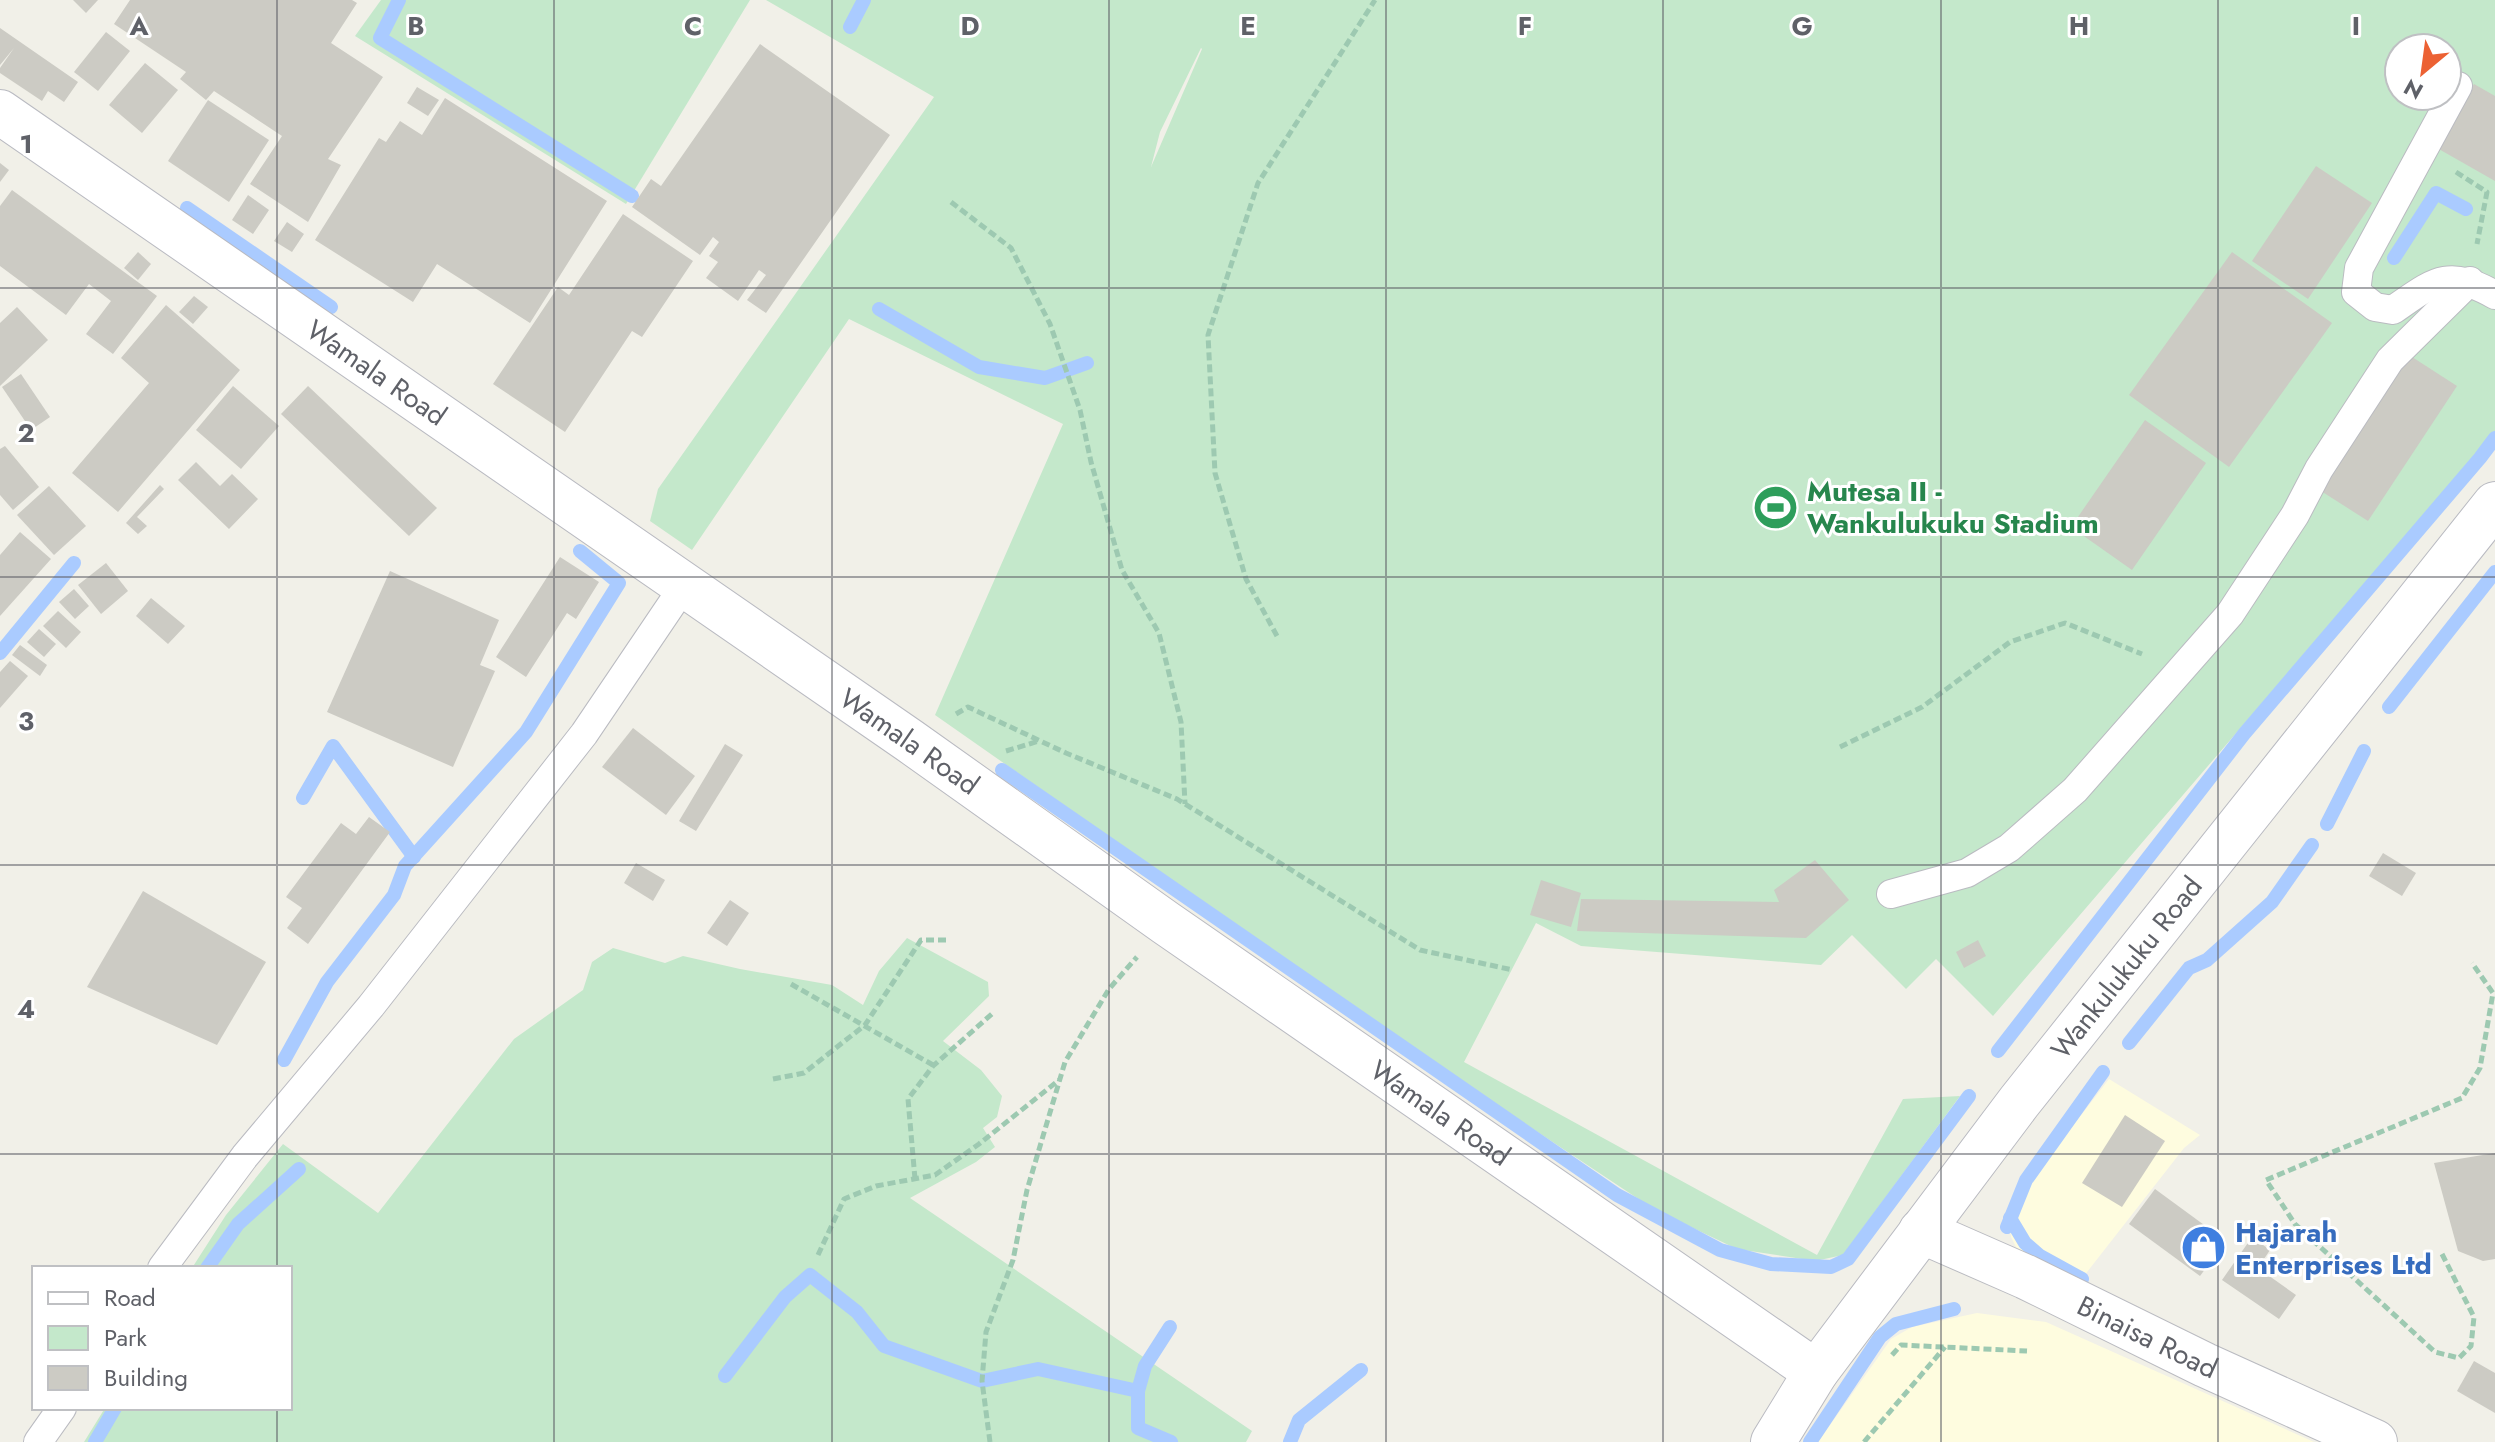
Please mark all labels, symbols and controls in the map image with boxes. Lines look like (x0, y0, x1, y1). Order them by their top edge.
text: A (128, 7, 149, 45)
text: B (407, 7, 425, 45)
text: C (684, 7, 702, 45)
text: D (960, 7, 980, 45)
text: E (1240, 7, 1256, 45)
text: F (1518, 7, 1532, 45)
text: G (1791, 7, 1813, 45)
text: H (2069, 7, 2089, 45)
text: I (2352, 7, 2360, 45)
north arrow (2383, 32, 2463, 112)
text: N (2398, 71, 2429, 108)
text: 1 (19, 125, 33, 163)
street label: Wamala Road (298, 310, 455, 436)
text: 2 (17, 414, 35, 452)
place label: Mutesa II - Wankulukuku Stadium (1807, 471, 2099, 544)
sports icon: Mutesa II - Wankulukuku Stadium (1752, 483, 1800, 531)
street label: Wamala Road (831, 678, 988, 805)
text: 3 (18, 702, 34, 740)
street label: Wankulukuku Road (2041, 868, 2212, 1068)
text: 4 (17, 990, 35, 1028)
street label: Wamala Road (1362, 1050, 1519, 1176)
place label: Hajarah Enterprises Ltd (2235, 1212, 2432, 1285)
shop icon: Hajarah Enterprises Ltd (2180, 1224, 2228, 1272)
legend (32, 1266, 292, 1410)
text: Road (104, 1280, 156, 1315)
street label: Binaisa Road (2070, 1285, 2224, 1389)
text: Park (104, 1320, 147, 1355)
text: Building (104, 1360, 188, 1395)

